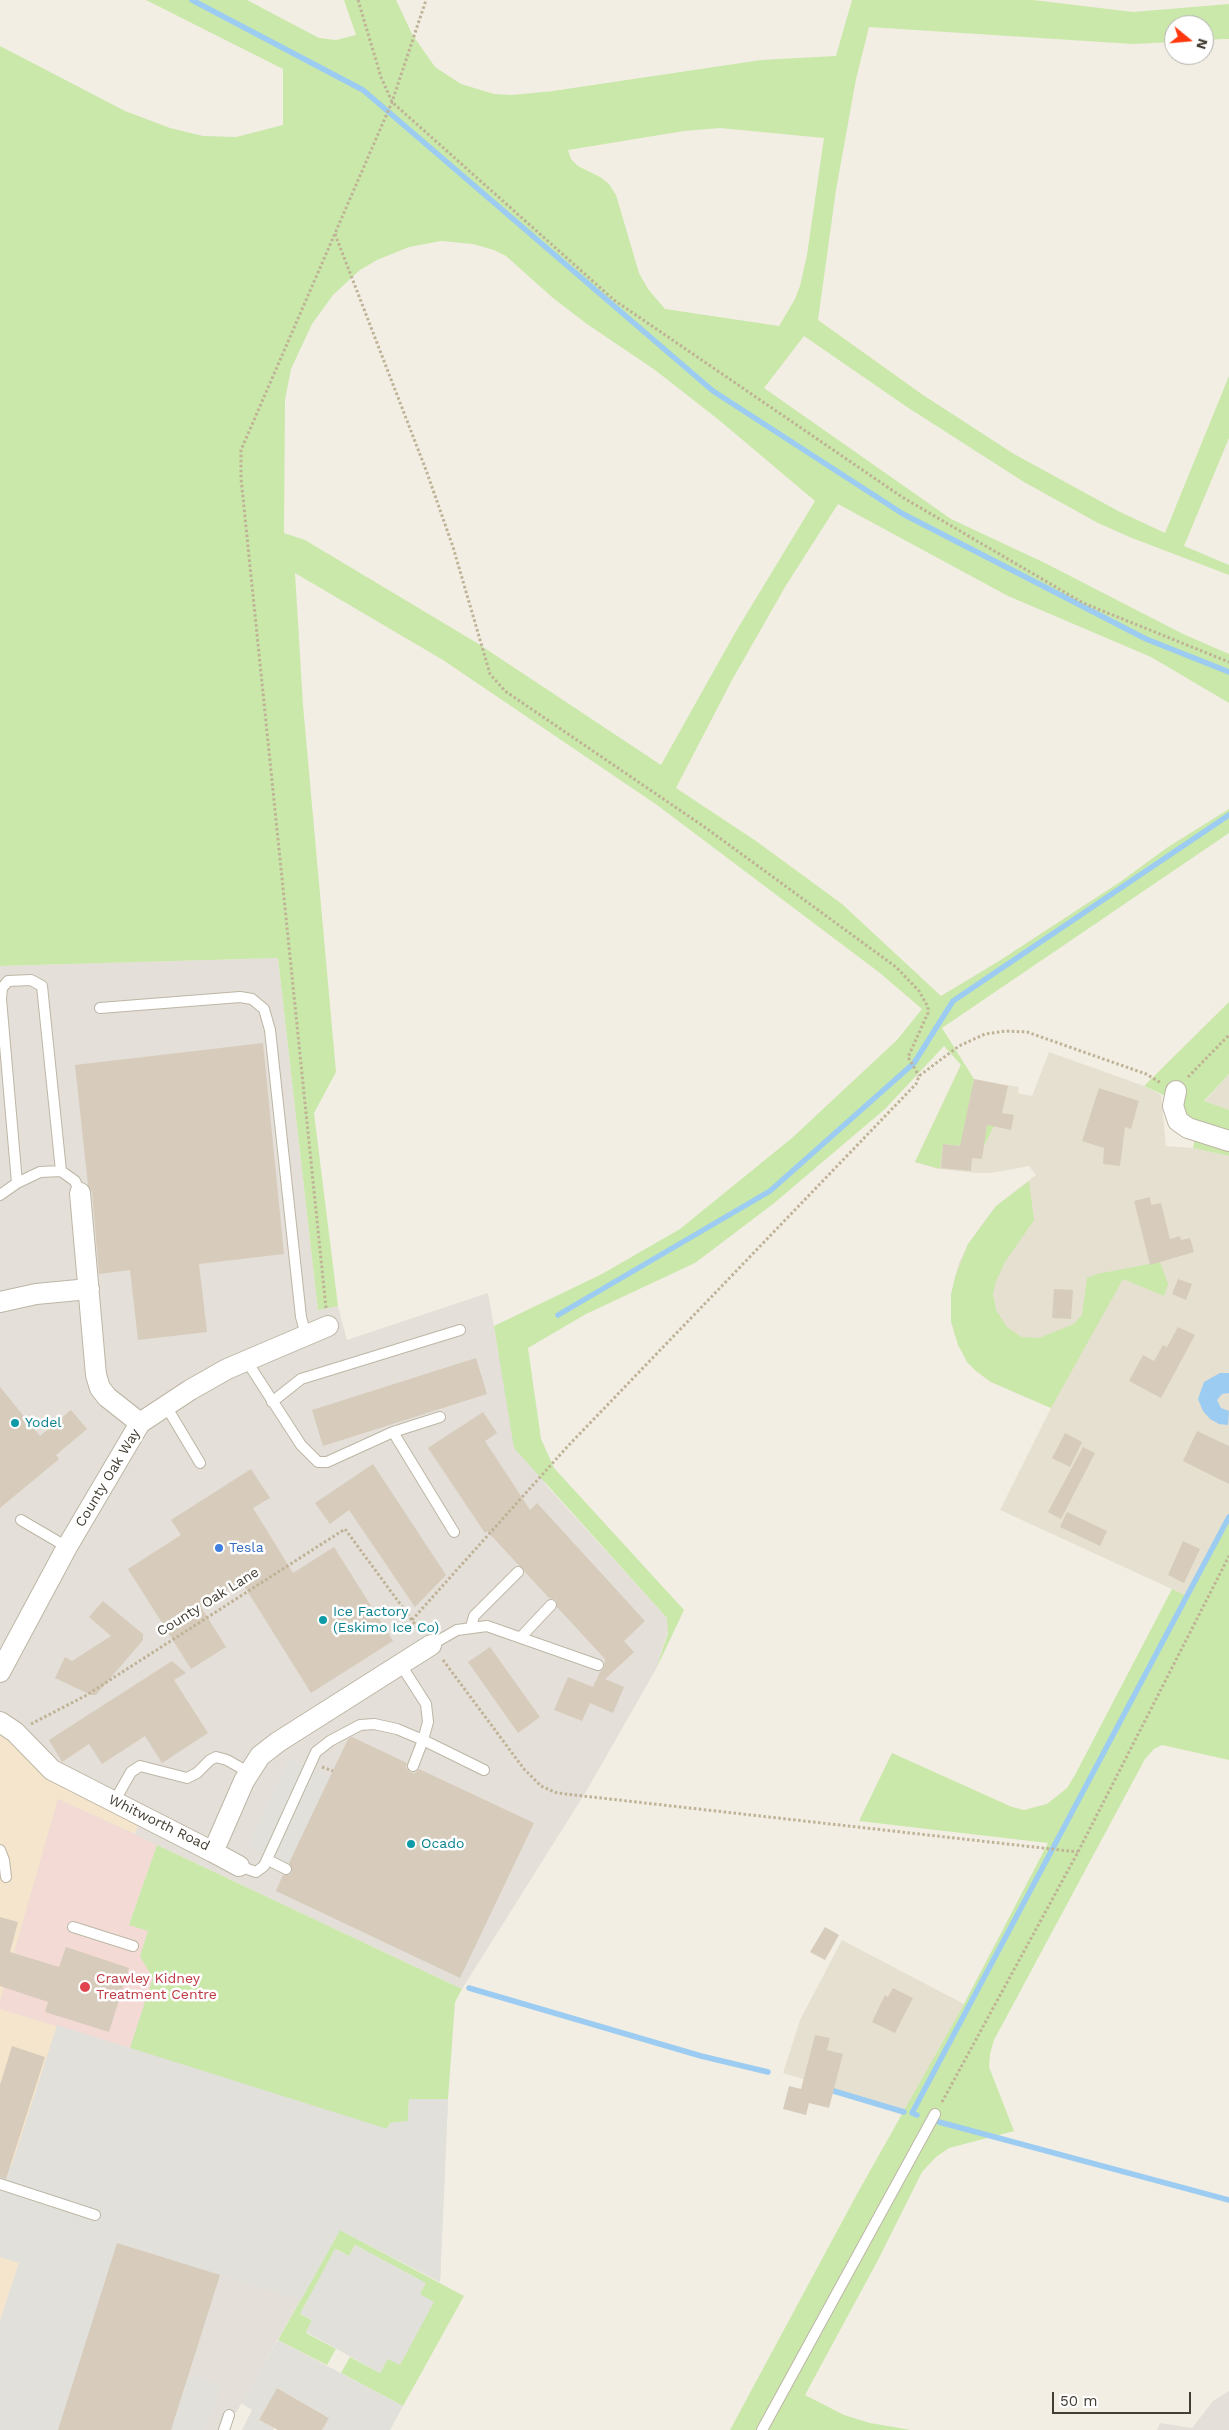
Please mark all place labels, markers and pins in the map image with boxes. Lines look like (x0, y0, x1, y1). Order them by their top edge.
place label: Yodel (25, 1415, 62, 1431)
marker: Yodel (9, 1417, 21, 1429)
place label: Tesla (229, 1540, 264, 1556)
marker: Tesla (213, 1542, 225, 1554)
place label: Ice Factory (Eskimo Ice Co) (333, 1604, 439, 1636)
marker: Ice Factory (Eskimo Ice Co) (317, 1614, 329, 1626)
place label: Ocado (421, 1836, 464, 1852)
marker: Ocado (405, 1838, 417, 1850)
place label: Crawley Kidney Treatment Centre (96, 1971, 217, 2004)
marker: Crawley Kidney Treatment Centre (78, 1980, 92, 1994)

